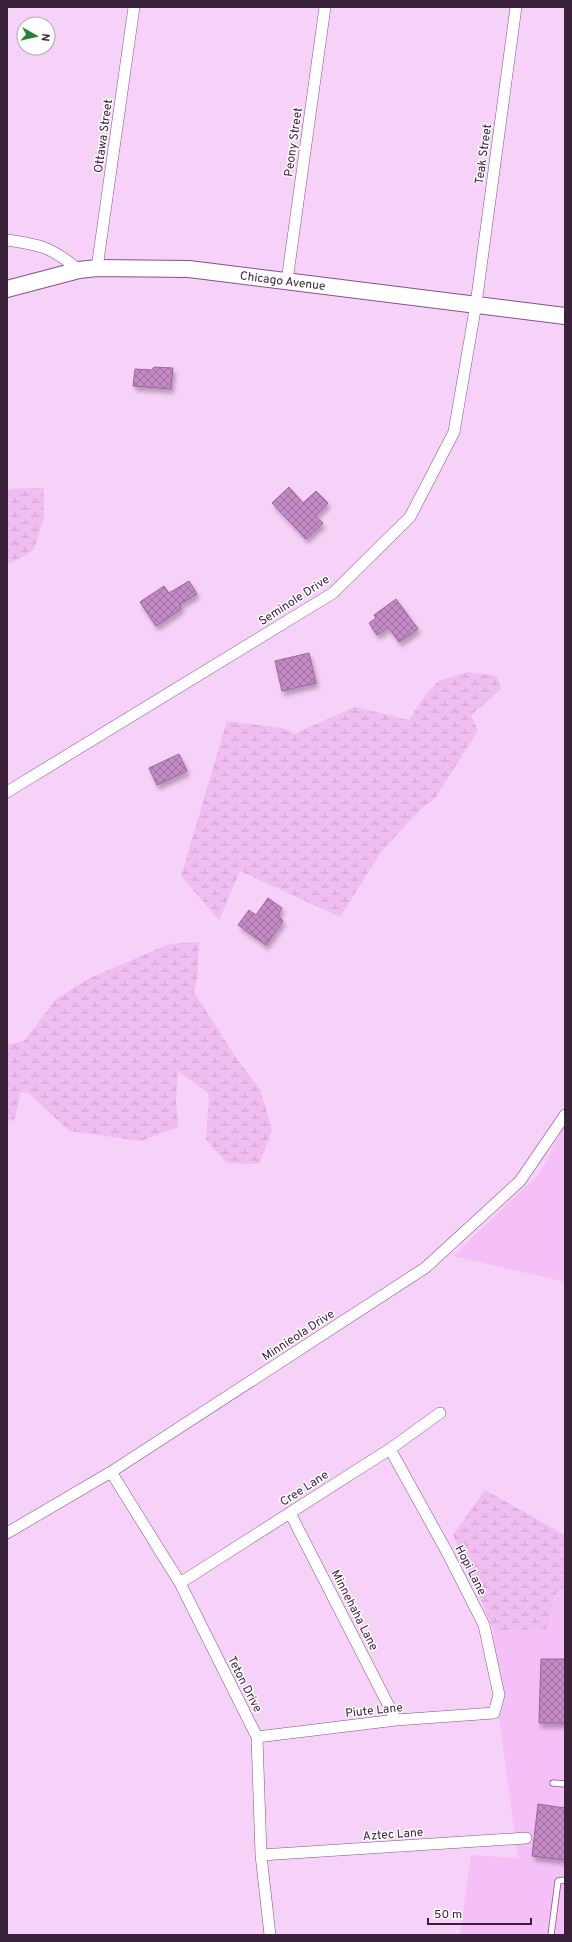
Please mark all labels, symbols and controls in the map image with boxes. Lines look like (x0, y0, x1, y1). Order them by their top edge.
north arrow (16, 16, 56, 56)
text: N (37, 32, 52, 42)
street label: Ottawa Street (91, 98, 117, 174)
street label: Peony Street (281, 106, 307, 178)
street label: Teak Street (472, 123, 496, 185)
street label: Chicago Avenue (239, 268, 326, 295)
street label: Seminole Drive (256, 572, 333, 630)
street label: Minnieola Drive (259, 1306, 338, 1365)
street label: Cree Lane (277, 1467, 332, 1510)
street label: Hopi Lane (451, 1543, 490, 1598)
street label: Minnehaha Lane (327, 1567, 381, 1654)
street label: Teton Drive (223, 1654, 265, 1715)
street label: Piute Lane (345, 1700, 404, 1722)
street label: Aztec Lane (362, 1825, 424, 1845)
scale bar (428, 1900, 531, 1926)
text: 50 m (434, 1907, 462, 1923)

